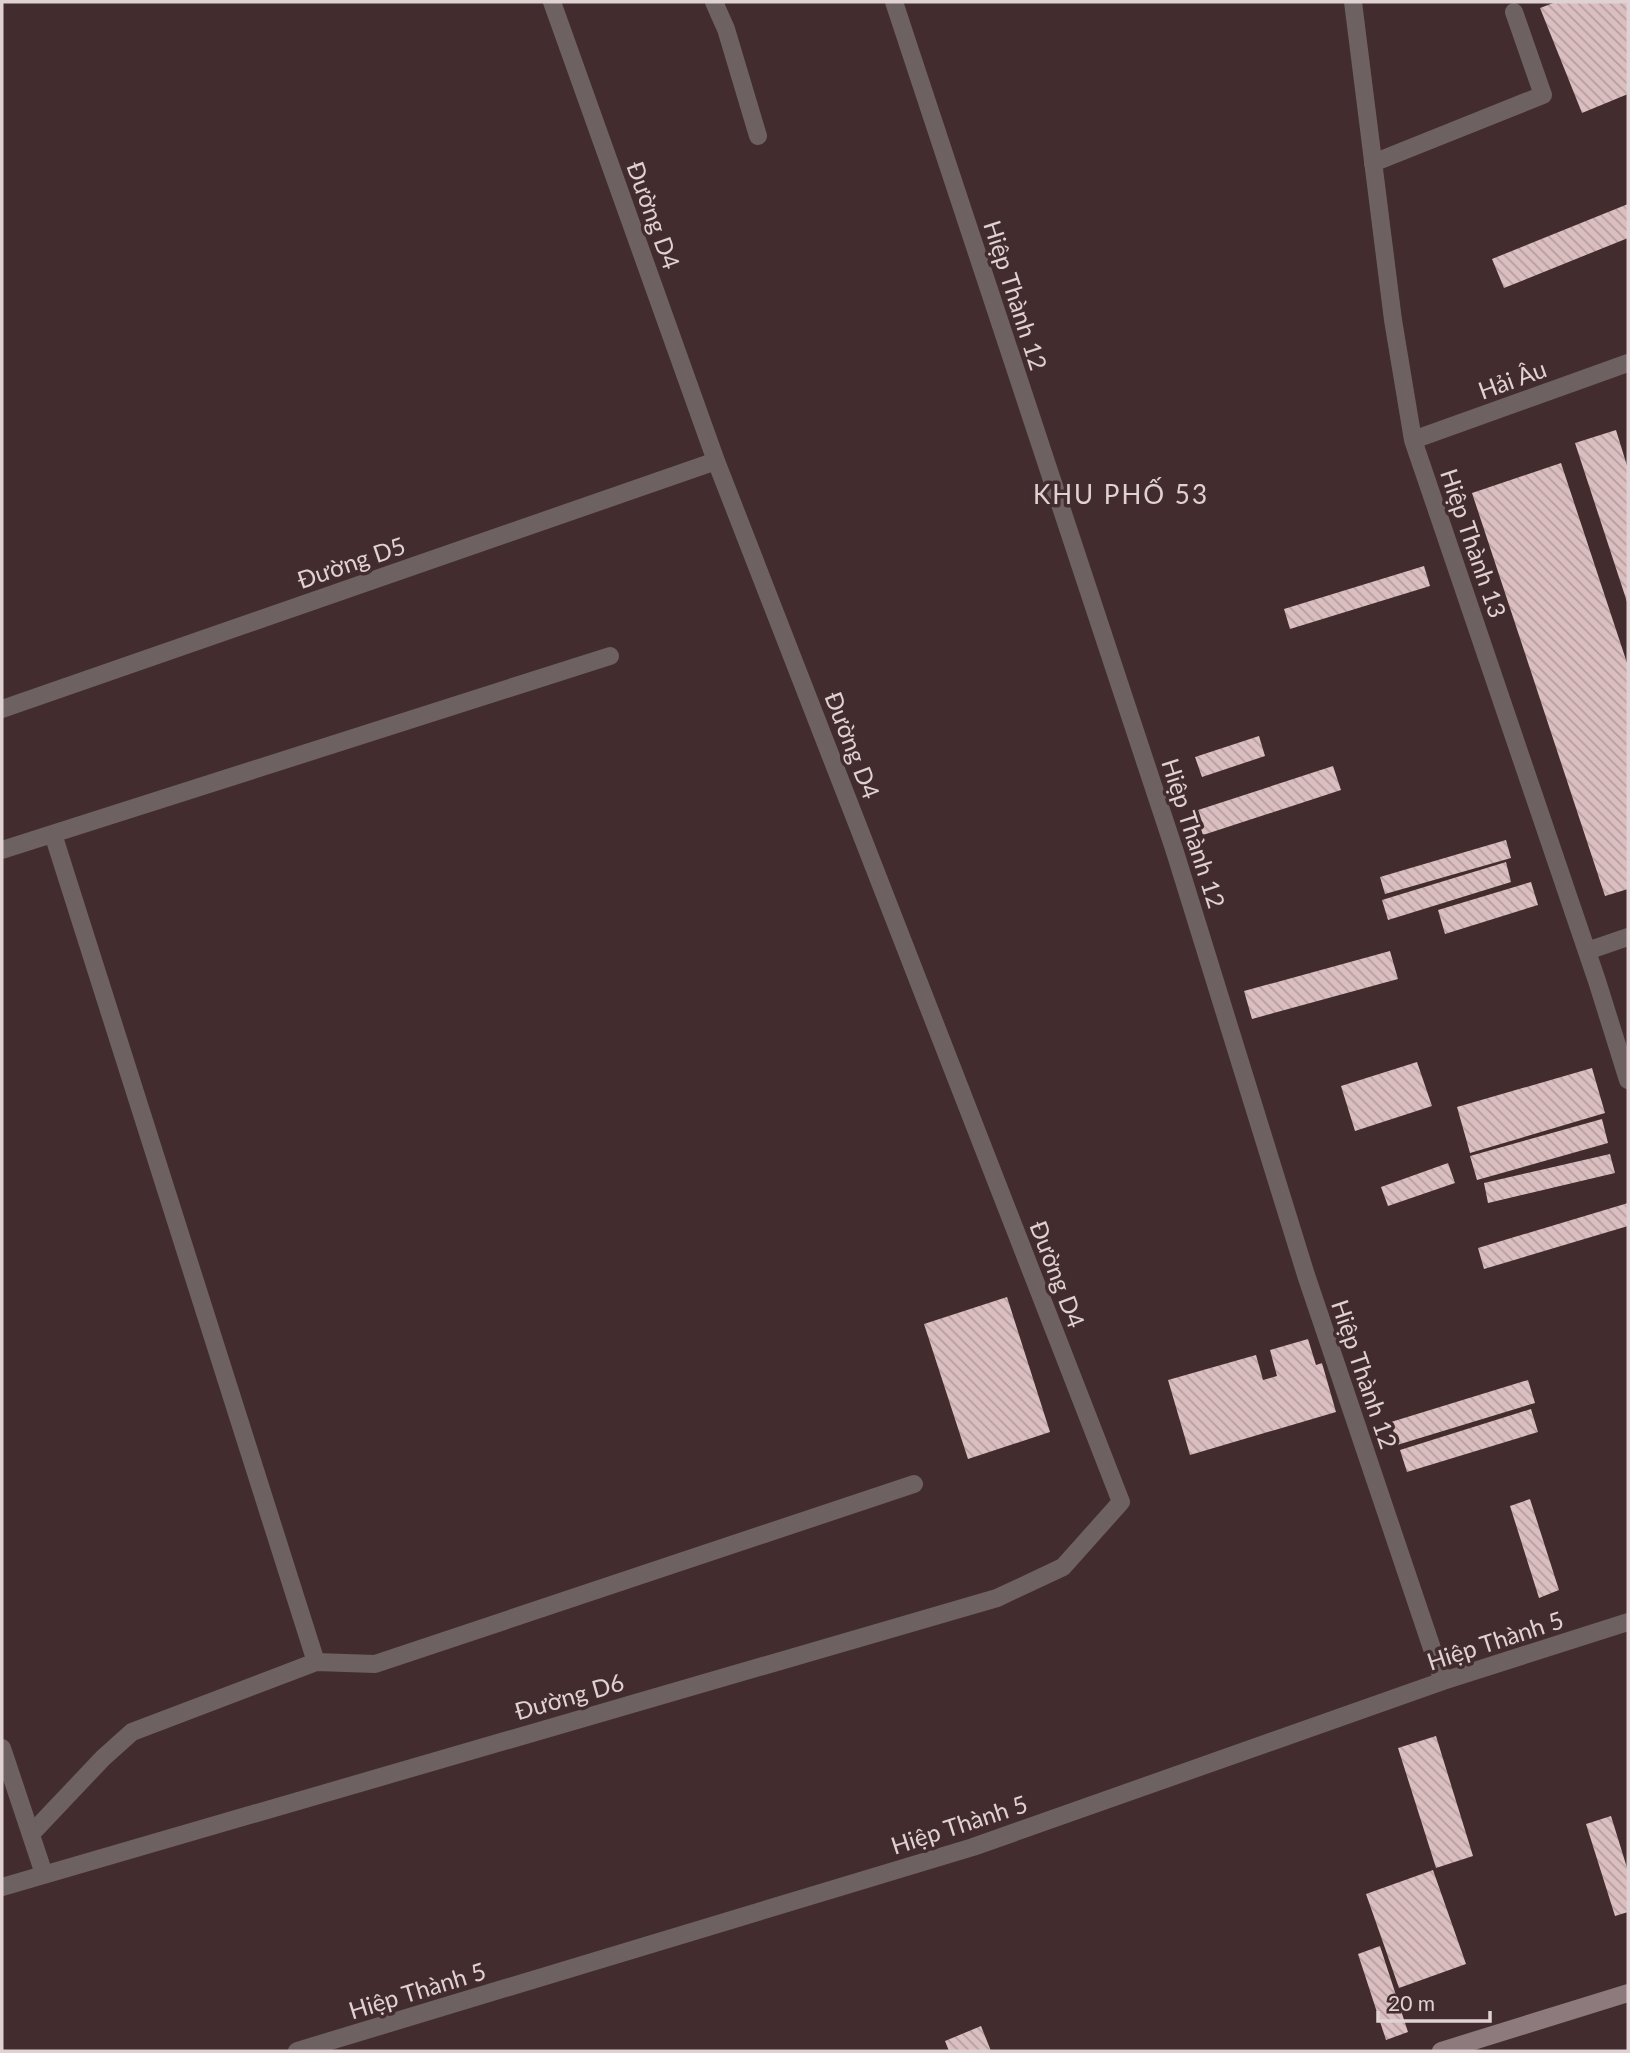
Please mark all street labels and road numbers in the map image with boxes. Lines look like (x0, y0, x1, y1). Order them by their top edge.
street label: Đường D4 (621, 157, 687, 273)
street label: Hiệp Thành 12 (978, 217, 1054, 373)
street label: Hải Âu (1474, 353, 1550, 405)
street label: Hiệp Thành 13 (1435, 465, 1513, 621)
street label: Đường D5 (293, 530, 409, 594)
street label: Đường D4 (819, 687, 887, 803)
street label: Hiệp Thành 12 (1156, 755, 1232, 911)
street label: Đường D4 (1024, 1216, 1092, 1332)
street label: Hiệp Thành 12 (1326, 1296, 1404, 1452)
street label: Hiệp Thành 5 (1423, 1604, 1567, 1676)
street label: Đường D6 (511, 1667, 627, 1725)
street label: Hiệp Thành 5 (887, 1788, 1031, 1860)
street label: Hiệp Thành 5 (345, 1955, 489, 2025)

